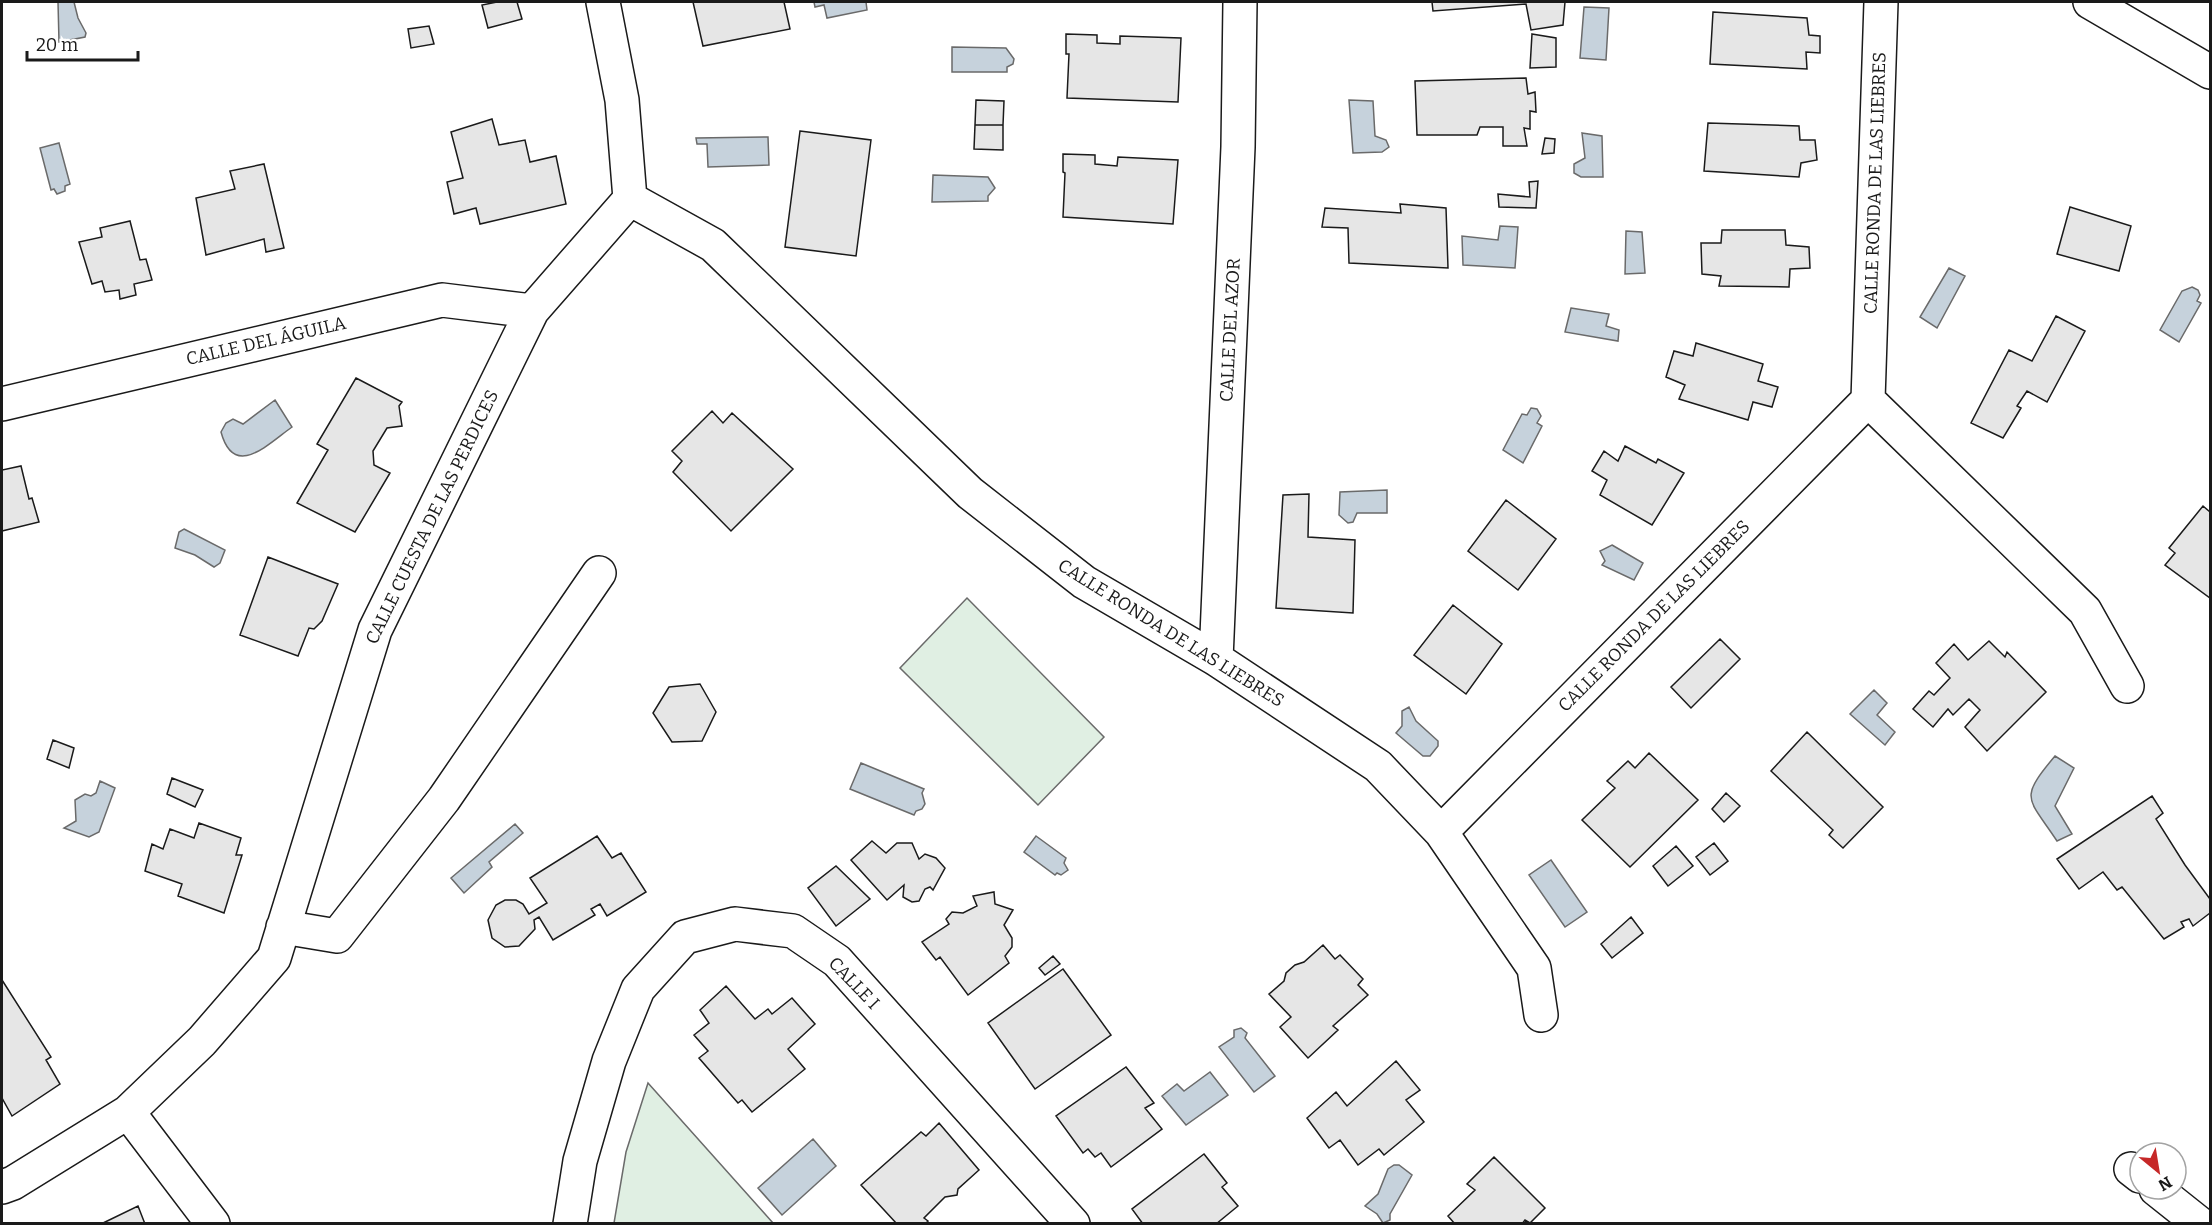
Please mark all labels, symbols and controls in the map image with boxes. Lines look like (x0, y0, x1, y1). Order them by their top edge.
scale bar (27, 24, 138, 62)
text: 20 m (36, 34, 78, 56)
street label: CALLE RONDA DE LAS LIEBRES (1859, 52, 1891, 314)
street label: CALLE DEL AZOR (1215, 257, 1245, 402)
street label: CALLE DEL ÁGUILA (184, 312, 348, 370)
street label: CALLE CUESTA DE LAS PERDICES (361, 386, 503, 648)
street label: CALLE RONDA DE LAS LIEBRES (1553, 515, 1755, 717)
street label: CALLE RONDA DE LAS LIEBRES (1054, 554, 1288, 712)
street label: CALLE I (824, 952, 884, 1014)
north arrow (2128, 1141, 2188, 1201)
text: N (2155, 1172, 2175, 1195)

